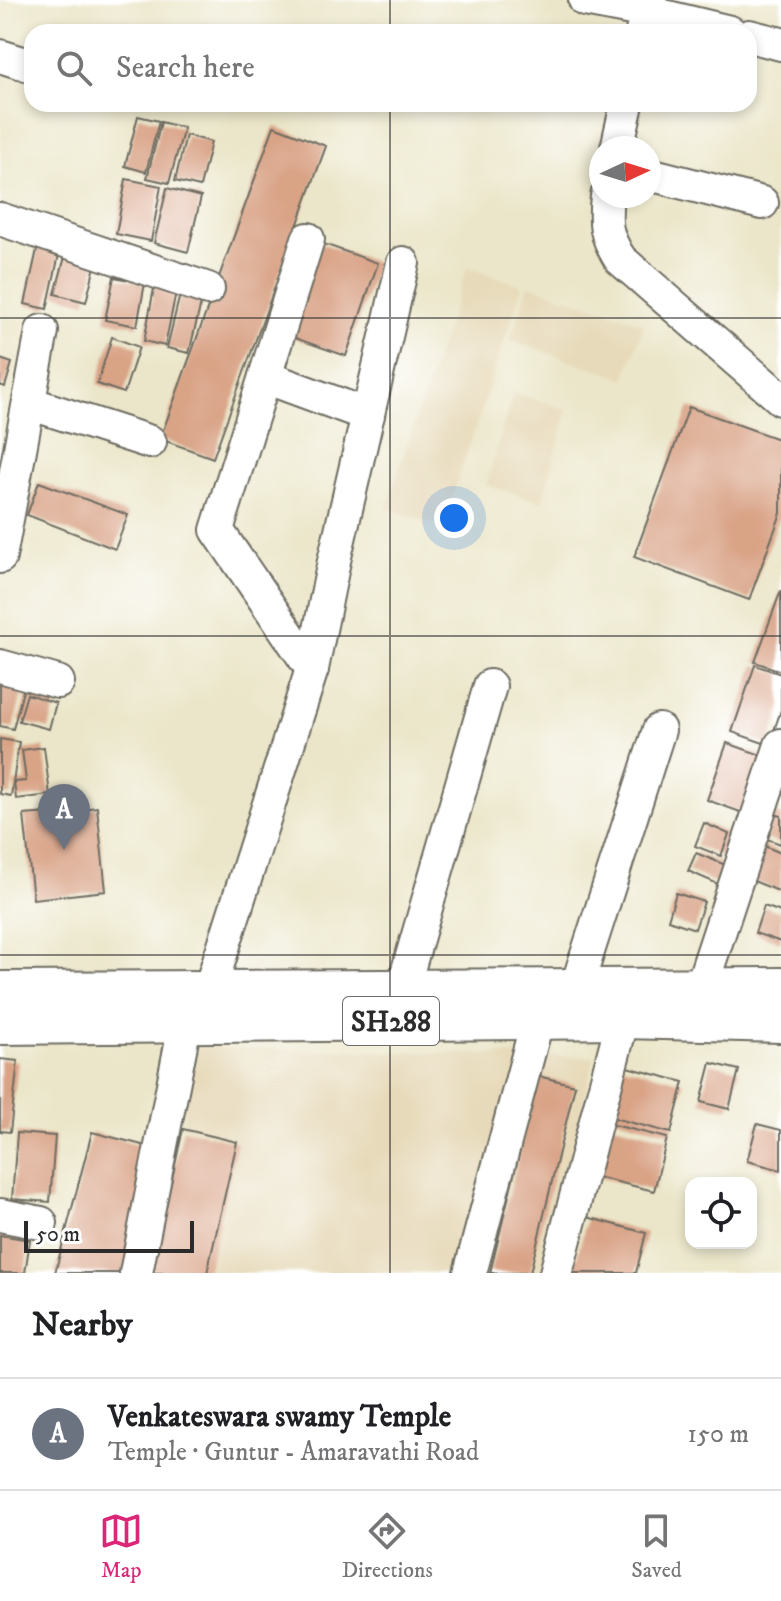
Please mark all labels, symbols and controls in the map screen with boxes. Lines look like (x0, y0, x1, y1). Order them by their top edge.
search box (24, 24, 757, 112)
icon: search (52, 46, 96, 90)
text: Search here (116, 50, 255, 87)
north arrow (589, 136, 661, 208)
your location (434, 498, 474, 538)
pin: A (38, 784, 90, 850)
road number: SH288 (343, 997, 439, 1045)
map controls (685, 1177, 757, 1249)
button: locate (685, 1177, 757, 1249)
scale bar (24, 1217, 194, 1253)
text: 50 m (36, 1221, 80, 1248)
text: Nearby (32, 1304, 133, 1346)
text: Venkateswara swamy Temple (108, 1399, 451, 1436)
text: A (50, 1418, 66, 1451)
text: 150 m (688, 1418, 749, 1451)
text: Temple · Guntur - Amaravathi Road (108, 1436, 479, 1469)
tab: Map (99, 1509, 143, 1584)
tab: Directions (342, 1509, 433, 1584)
tab: Saved (631, 1509, 682, 1584)

